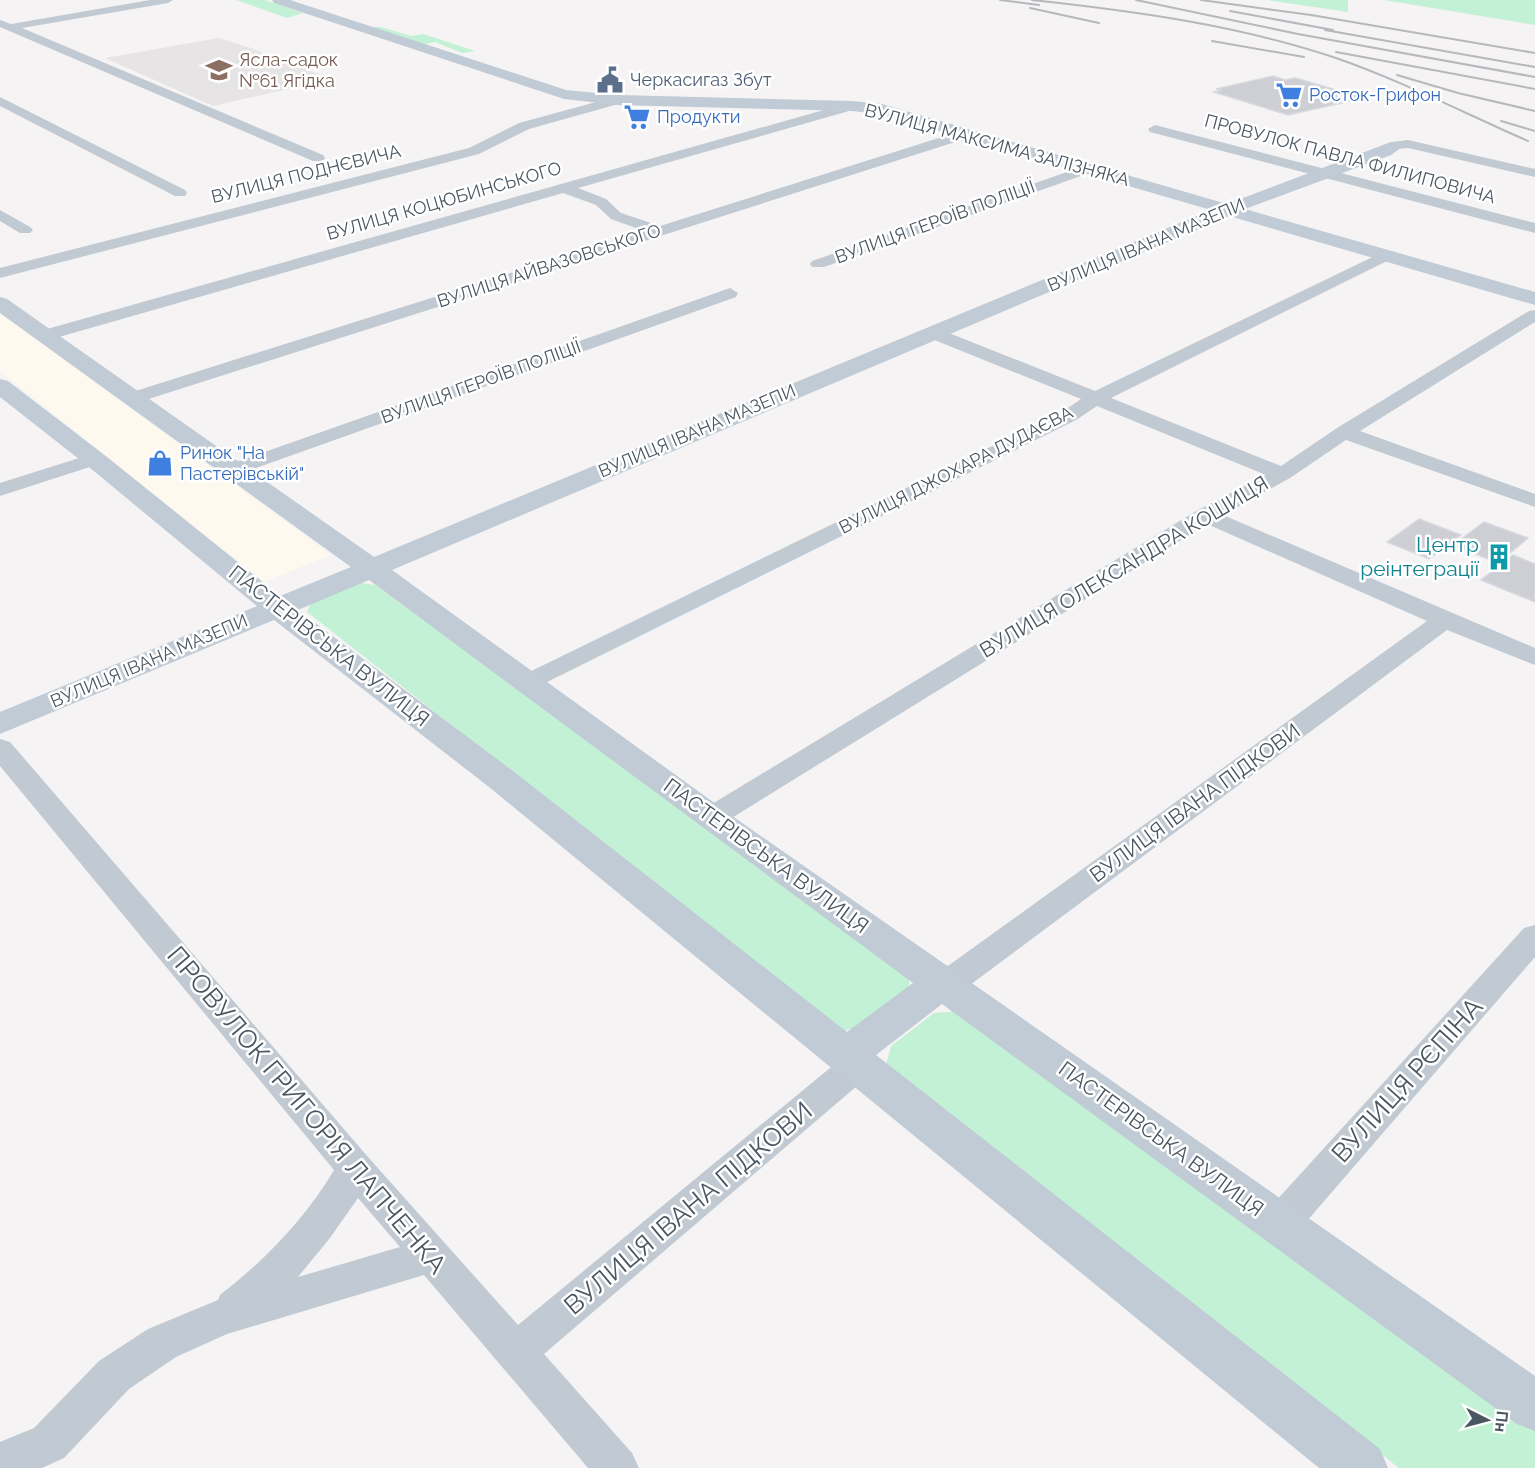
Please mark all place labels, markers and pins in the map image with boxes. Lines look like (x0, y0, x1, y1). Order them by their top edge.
place label: Ясла-садок №61 Ягідка (239, 49, 338, 91)
school or university icon: Ясла-садок №61 Ягідка (204, 55, 234, 85)
public building icon: Черкасигаз Збут (595, 65, 625, 95)
place label: Черкасигаз Збут (630, 69, 772, 90)
supermarket icon: Росток-Грифон (1274, 80, 1304, 110)
place label: Росток-Грифон (1309, 84, 1441, 105)
supermarket icon: Продукти (622, 102, 652, 132)
place label: Продукти (657, 106, 741, 127)
place label: Ринок "На Пастерівській" (180, 442, 304, 484)
shop icon: Ринок "На Пастерівській" (145, 448, 175, 478)
place label: Центр реінтеграції (1360, 532, 1479, 581)
building icon: Центр реінтеграції (1484, 542, 1514, 572)

